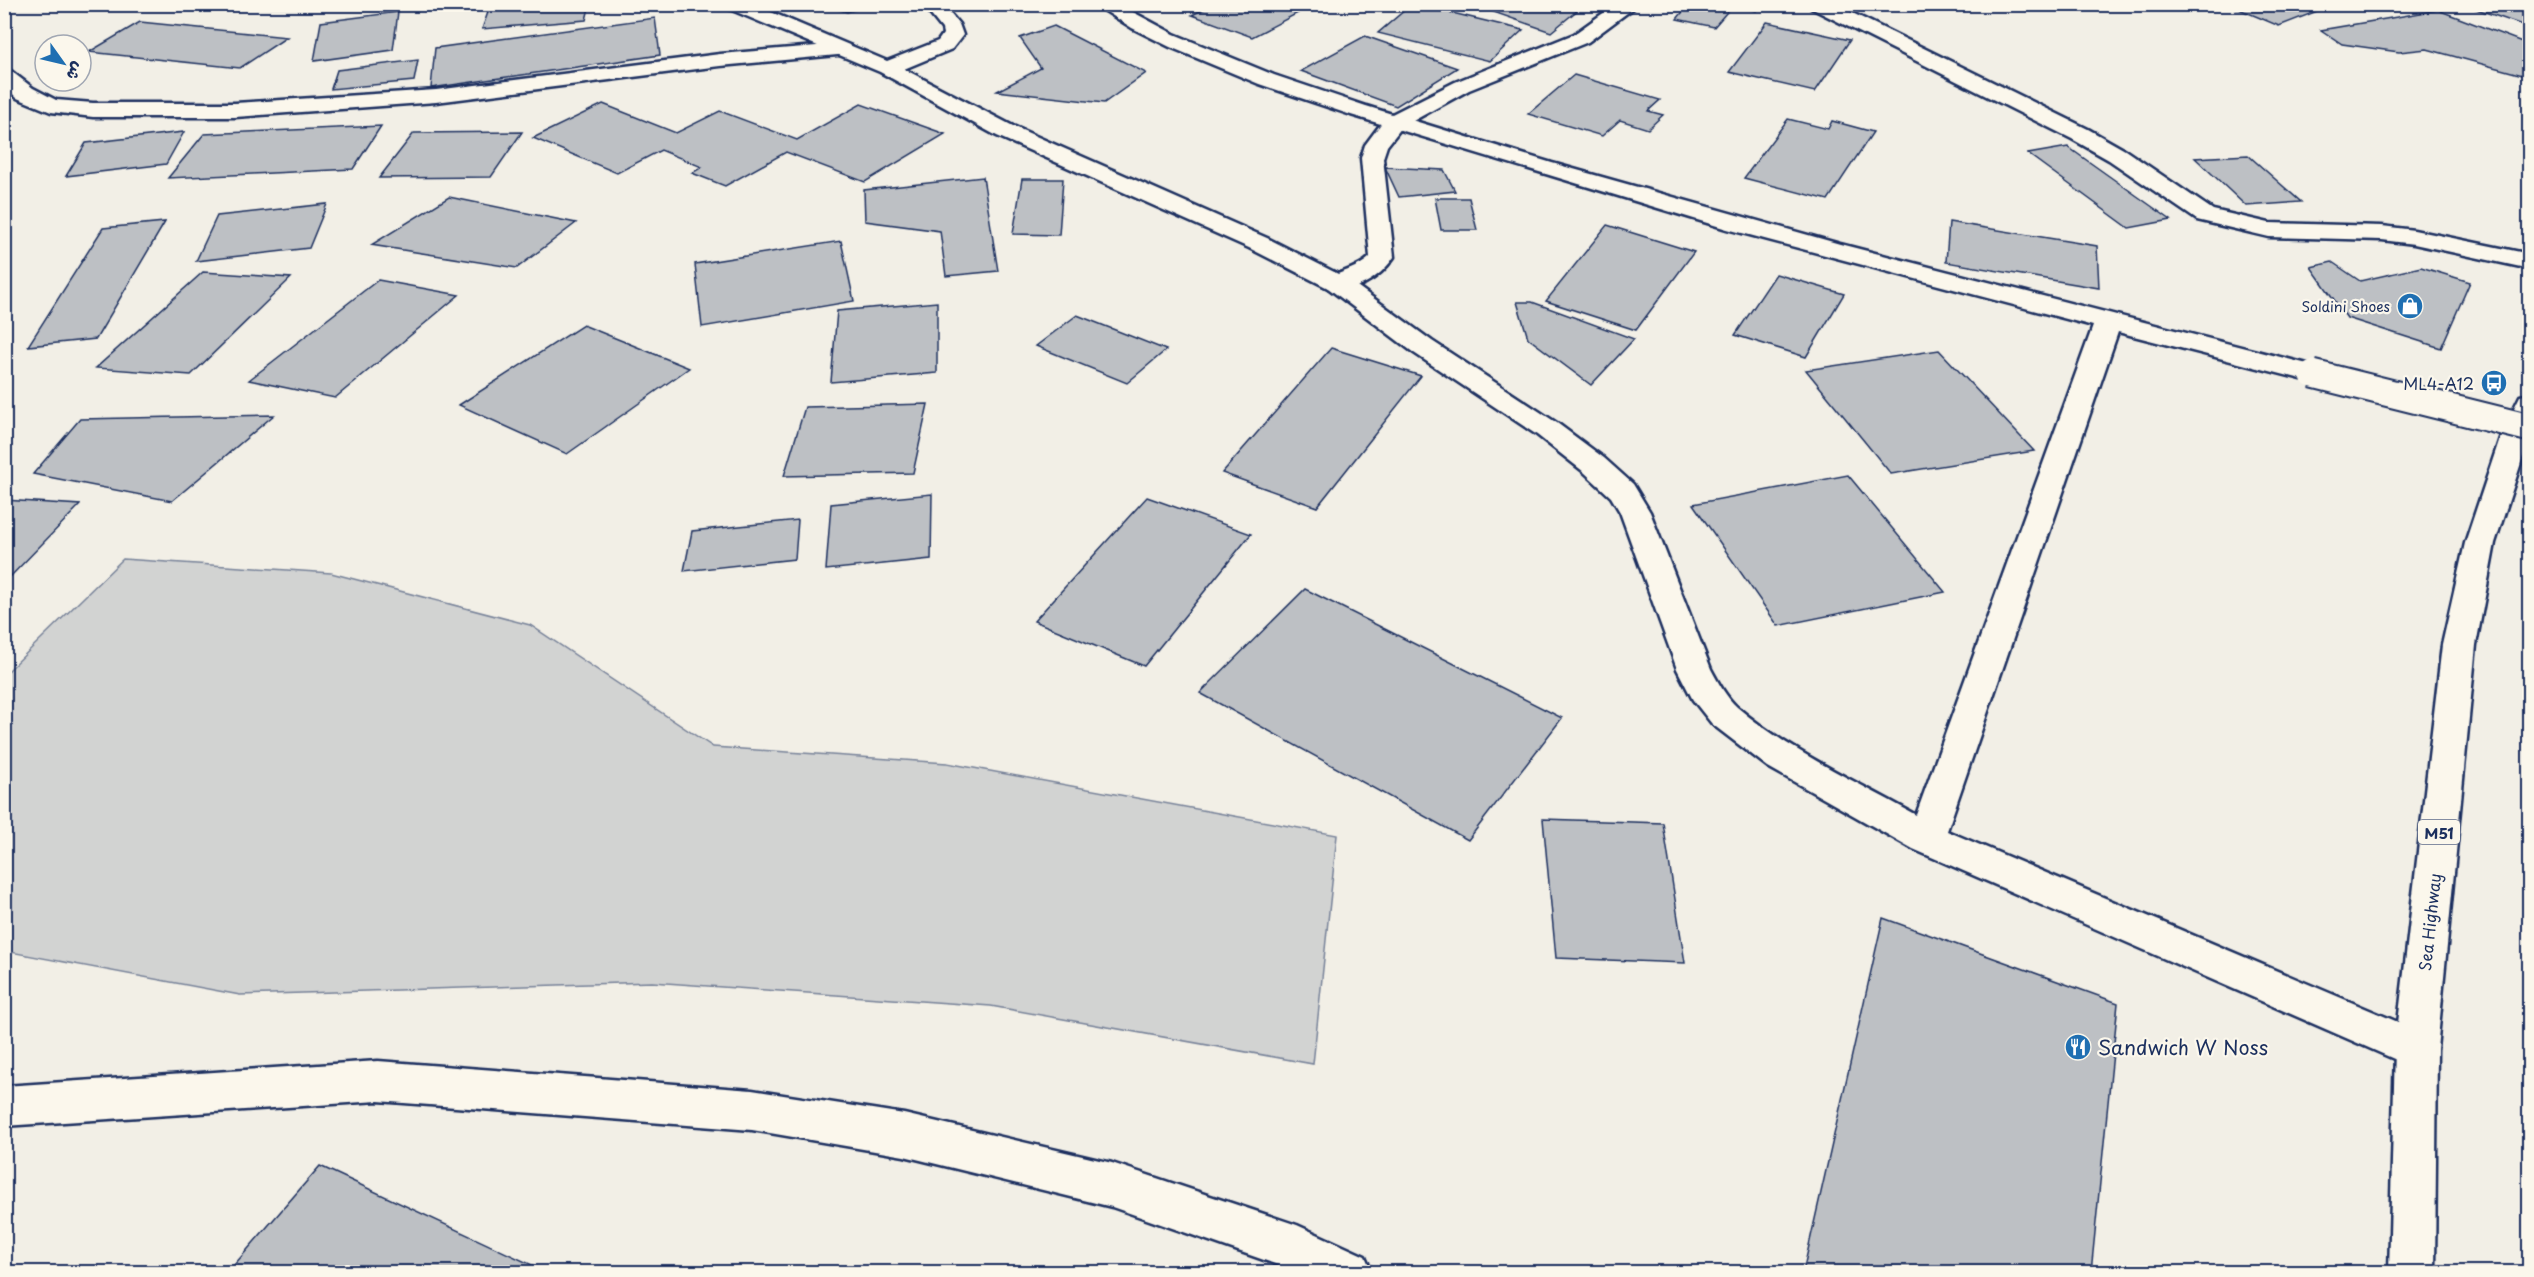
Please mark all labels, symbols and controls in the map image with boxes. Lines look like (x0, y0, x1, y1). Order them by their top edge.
north arrow (33, 33, 93, 93)
text: ش (61, 58, 91, 86)
shop icon: Soldini Shoes (2395, 291, 2425, 321)
place label: Soldini Shoes (2301, 296, 2390, 317)
bus stop icon: ML4-A12 (2479, 368, 2509, 398)
place label: ML4-A12 (2403, 371, 2474, 395)
road number: M51 (2418, 820, 2460, 844)
street label: Sea Highway (2412, 872, 2446, 972)
restaurant icon: Sandwich W Noss (2063, 1032, 2093, 1062)
place label: Sandwich W Noss (2098, 1032, 2268, 1062)

